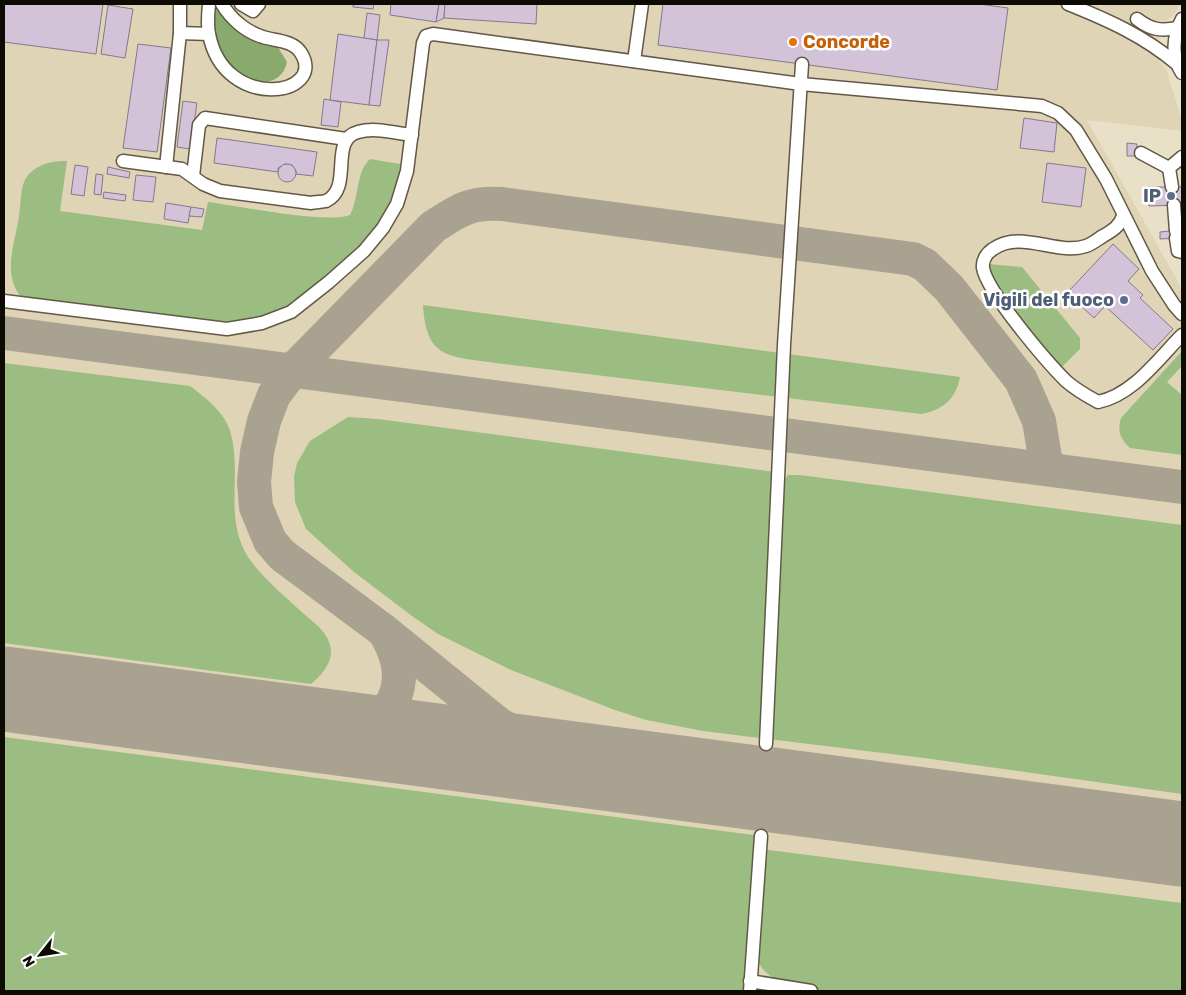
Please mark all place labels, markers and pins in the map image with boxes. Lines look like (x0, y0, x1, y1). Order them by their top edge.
place label: Concorde (803, 31, 890, 53)
marker: Concorde (787, 36, 799, 48)
place label: IP (1143, 185, 1161, 207)
marker: IP (1165, 190, 1177, 202)
place label: Vigili del fuoco (983, 289, 1114, 311)
marker: Vigili del fuoco (1118, 294, 1130, 306)

